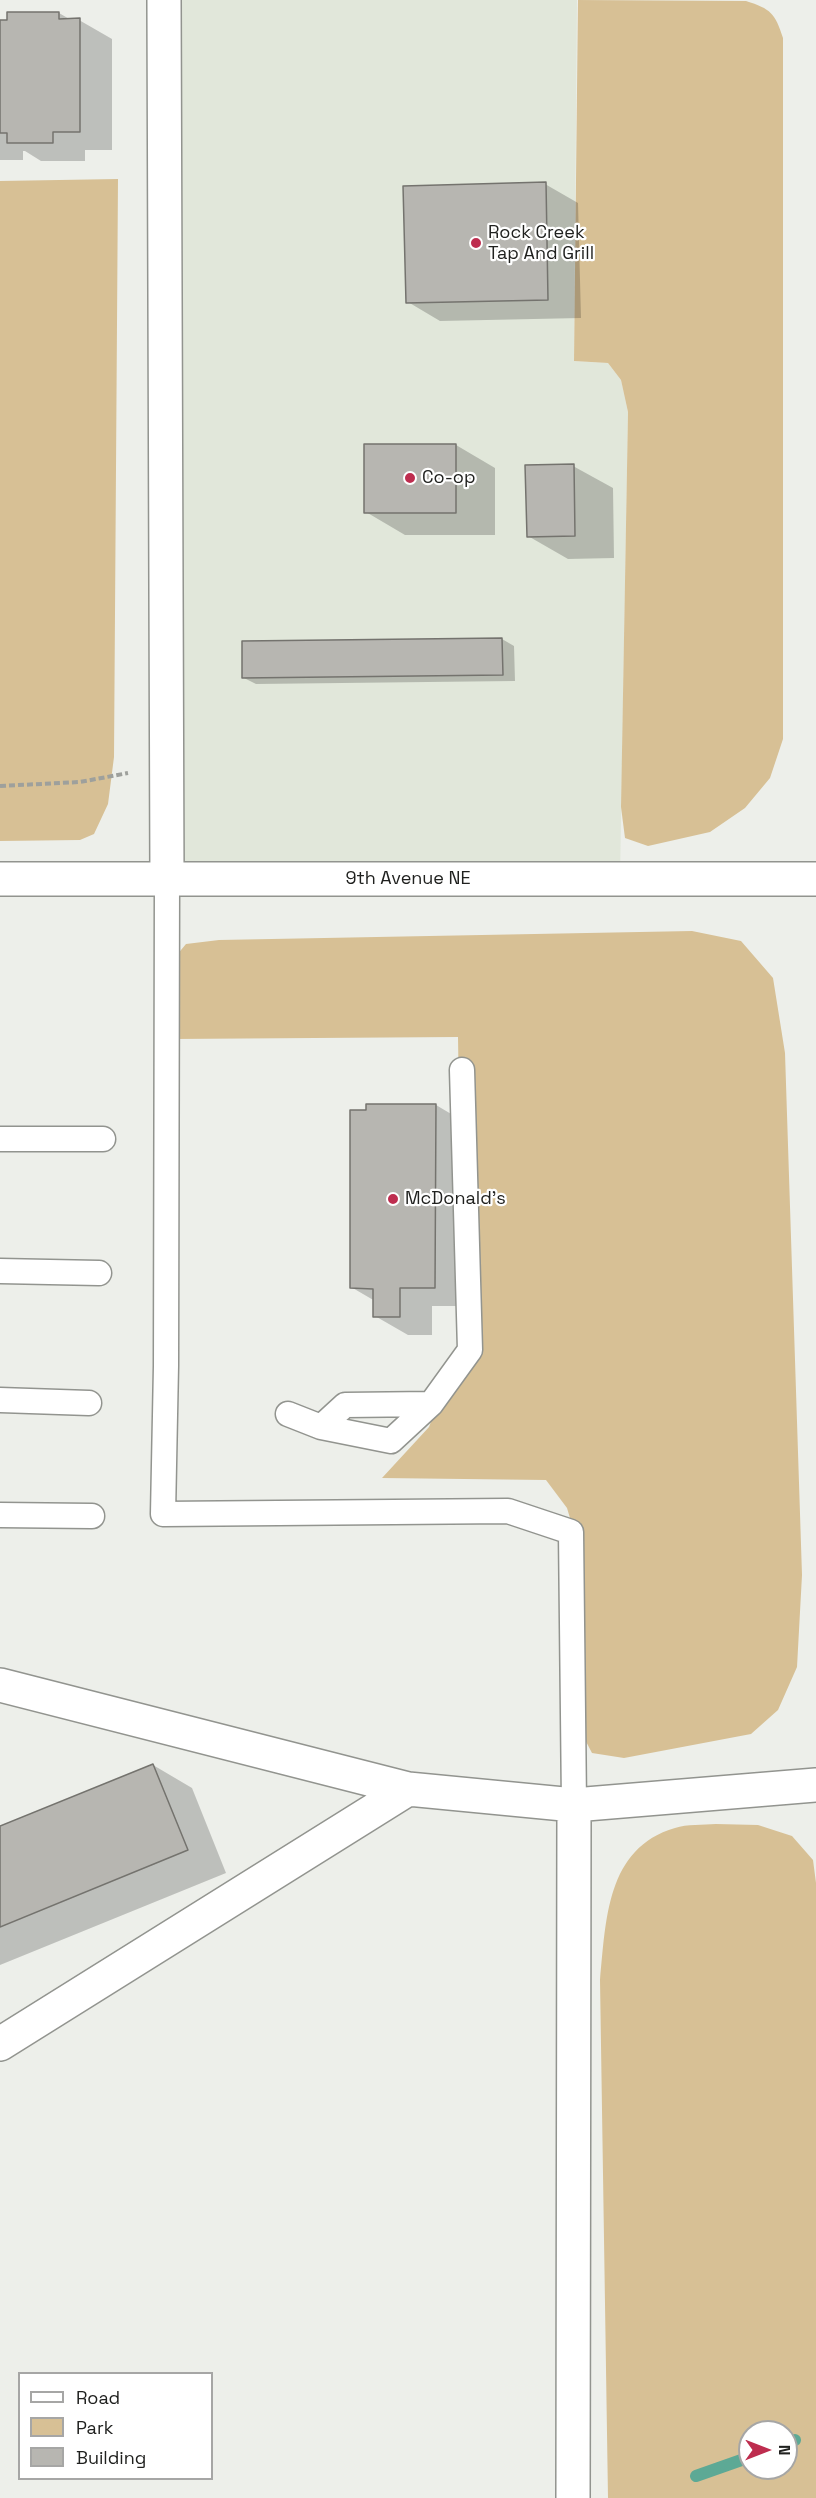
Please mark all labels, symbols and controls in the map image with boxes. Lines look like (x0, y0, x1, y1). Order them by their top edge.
place label: Rock Creek Tap And Grill (488, 222, 594, 264)
marker: Rock Creek Tap And Grill (469, 236, 483, 250)
place label: Co-op (422, 467, 476, 489)
marker: Co-op (403, 471, 417, 485)
street label: 9th Avenue NE (345, 868, 471, 890)
place label: McDonald's (405, 1188, 506, 1210)
marker: McDonald's (386, 1192, 400, 1206)
legend (18, 2372, 213, 2480)
text: Road (76, 2386, 120, 2409)
text: Park (76, 2416, 113, 2439)
north arrow (738, 2420, 798, 2480)
text: N (774, 2445, 795, 2455)
text: Building (76, 2446, 146, 2469)

